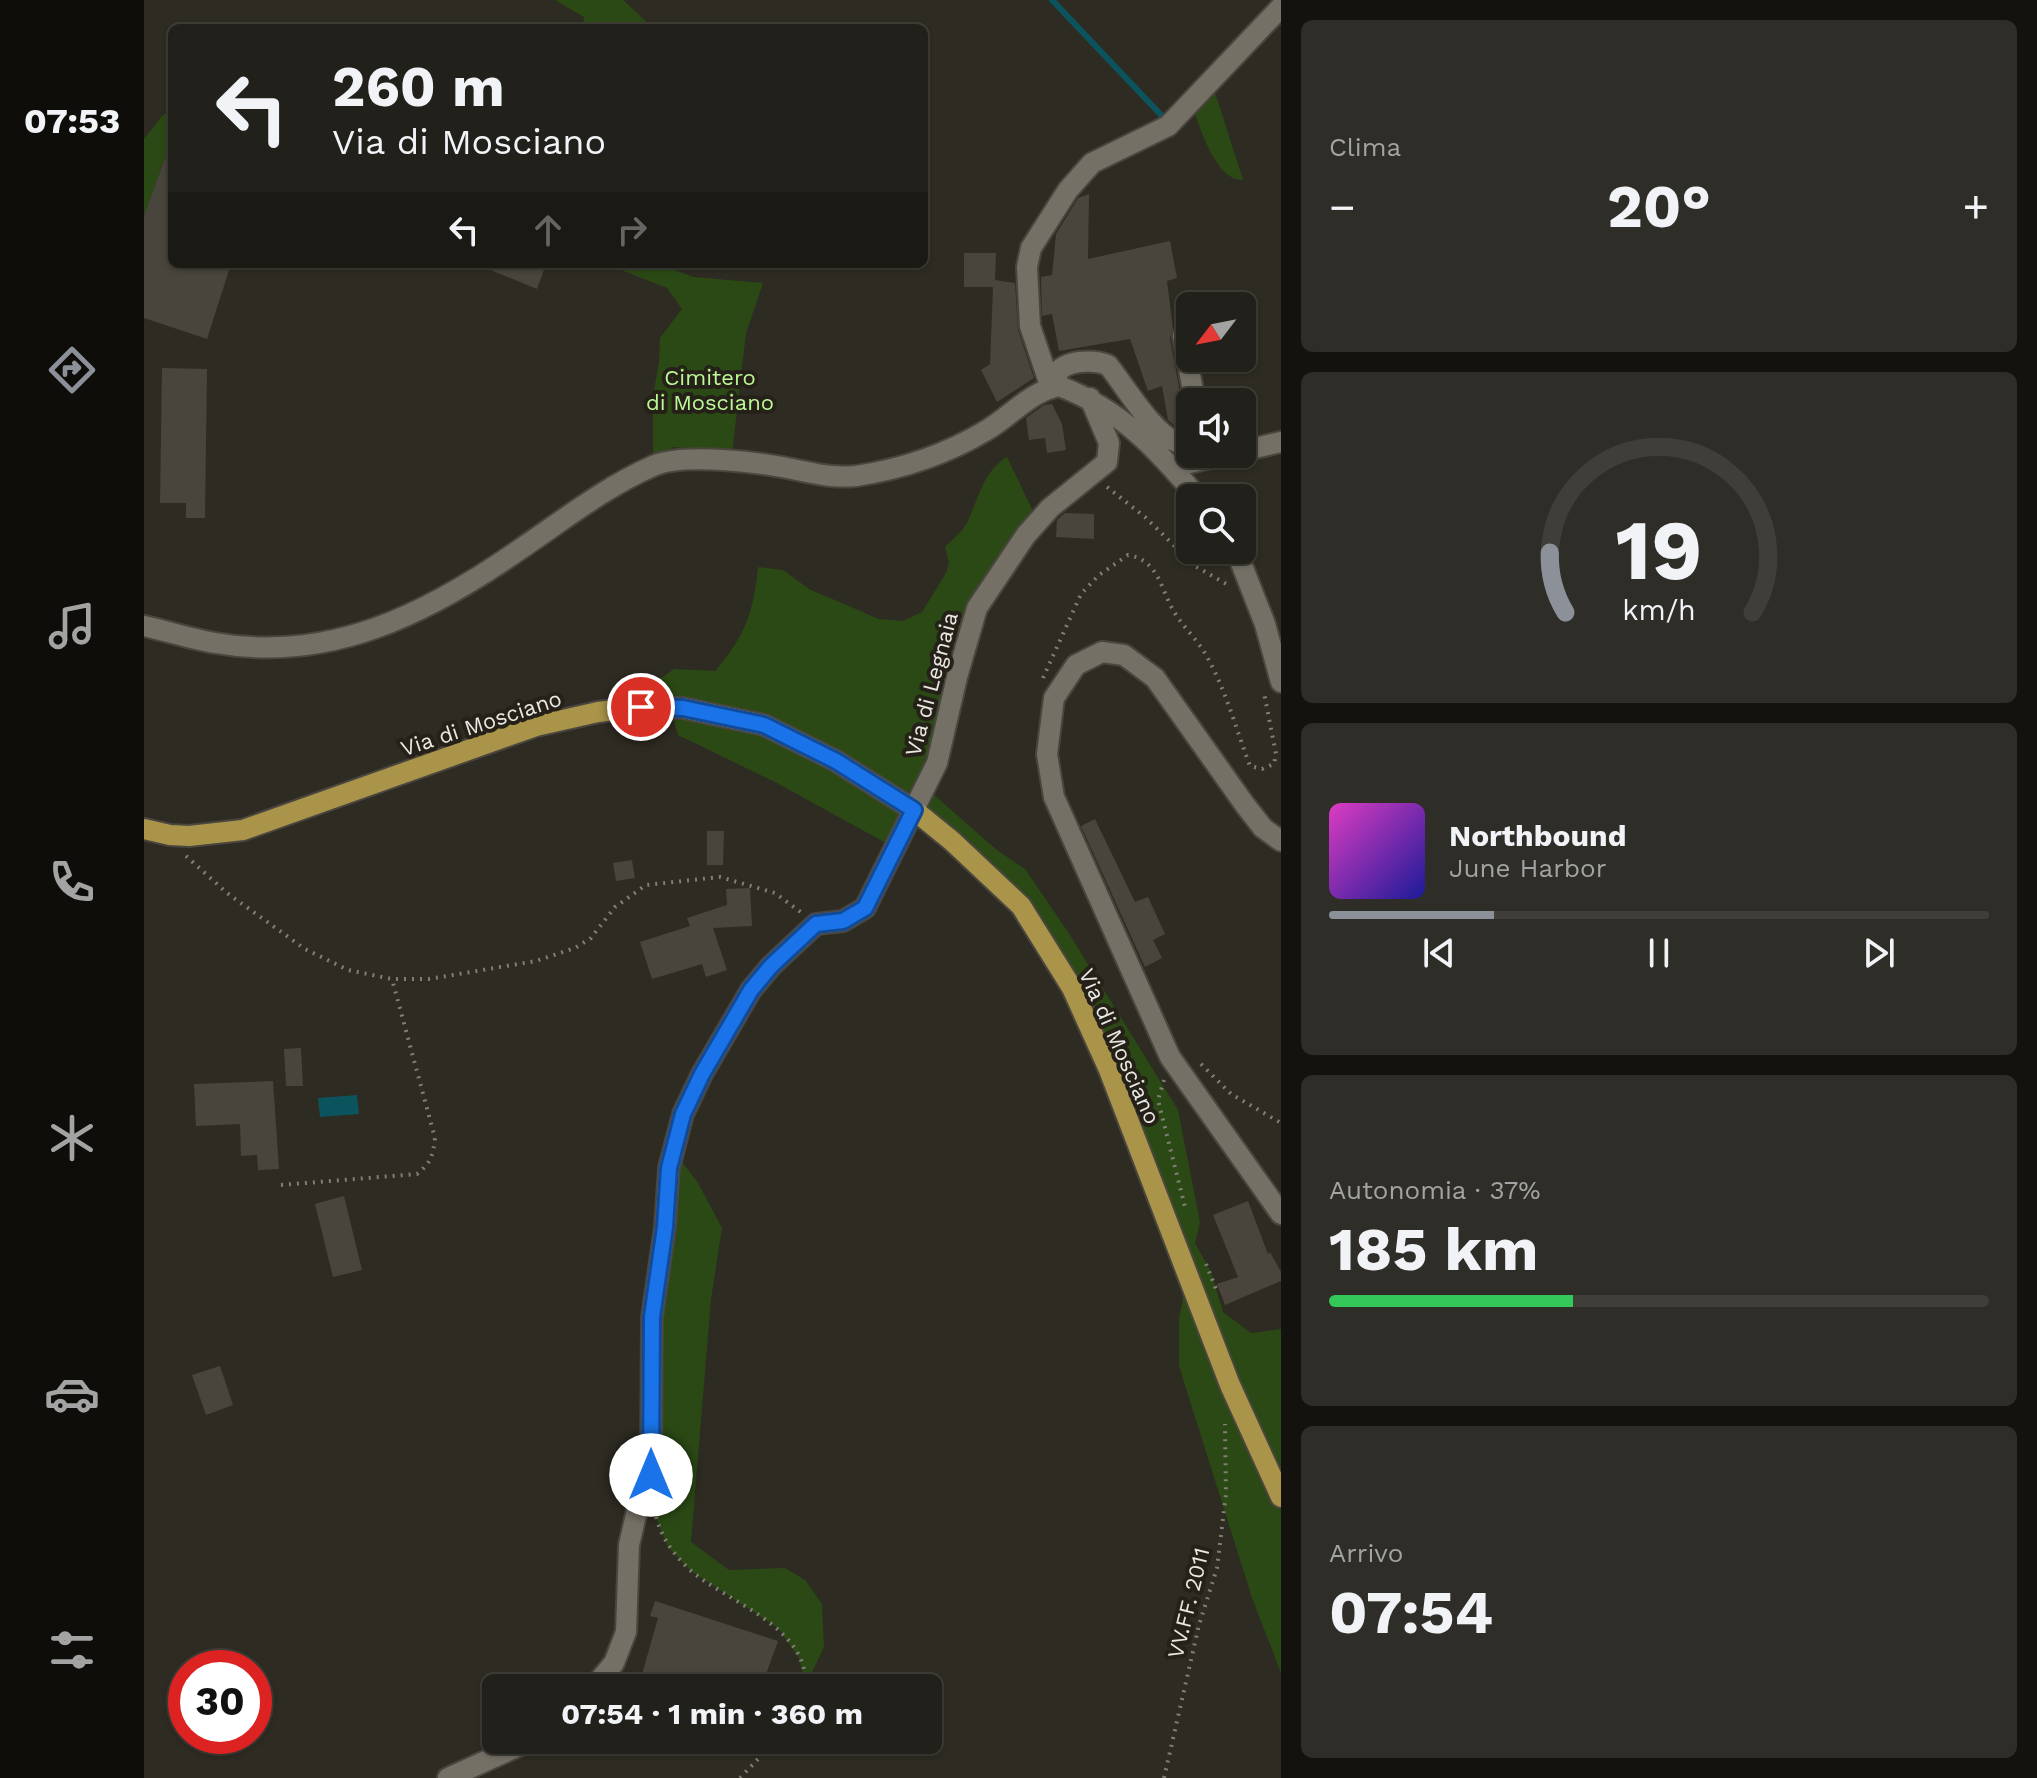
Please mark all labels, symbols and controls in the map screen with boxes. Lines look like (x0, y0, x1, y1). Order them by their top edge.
text: 260 m (332, 54, 505, 120)
icon: left (200, 56, 304, 160)
text: 07:53 (24, 100, 120, 142)
text: Via di Mosciano (332, 121, 606, 163)
text: Clima (1329, 132, 1401, 162)
text: 20° (1607, 171, 1711, 242)
text: − (1329, 181, 1356, 233)
text: + (1962, 181, 1989, 233)
icon: left (442, 208, 486, 252)
icon: ahead (526, 208, 570, 252)
icon: right (610, 208, 654, 252)
north arrow (1176, 292, 1256, 372)
map controls (1176, 292, 1256, 564)
icon: directions (44, 342, 100, 398)
park label: Cimitero di Mosciano (646, 365, 774, 415)
button: sound (1176, 388, 1256, 468)
button: search (1176, 484, 1256, 564)
text: 19 (1615, 502, 1703, 599)
text: km/h (1622, 594, 1696, 628)
icon: music (44, 598, 100, 654)
street label: Via di Legnaia (900, 609, 963, 759)
pin (607, 673, 675, 741)
icon: arrive (619, 685, 663, 729)
street label: Via di Mosciano (398, 686, 565, 761)
text: Northbound (1449, 818, 1626, 853)
text: June Harbor (1449, 853, 1606, 883)
icon: phone (44, 854, 100, 910)
icon: previous (1417, 931, 1461, 975)
icon: pause (1637, 931, 1681, 975)
icon: next (1857, 931, 1901, 975)
street label: Via di Mosciano (1074, 965, 1165, 1128)
icon: climate (44, 1110, 100, 1166)
text: Autonomia · 37% (1329, 1175, 1541, 1205)
text: 185 km (1329, 1214, 1538, 1285)
icon: car (44, 1366, 100, 1422)
position arrow (609, 1433, 693, 1517)
text: Arrivo (1329, 1538, 1403, 1568)
street label: VV.FF. 2011 (1163, 1545, 1214, 1661)
text: 07:54 (1329, 1577, 1493, 1648)
icon: filters (44, 1622, 100, 1678)
speed limit sign: 30 (168, 1650, 272, 1754)
text: 07:54 · 1 min · 360 m (561, 1696, 863, 1731)

